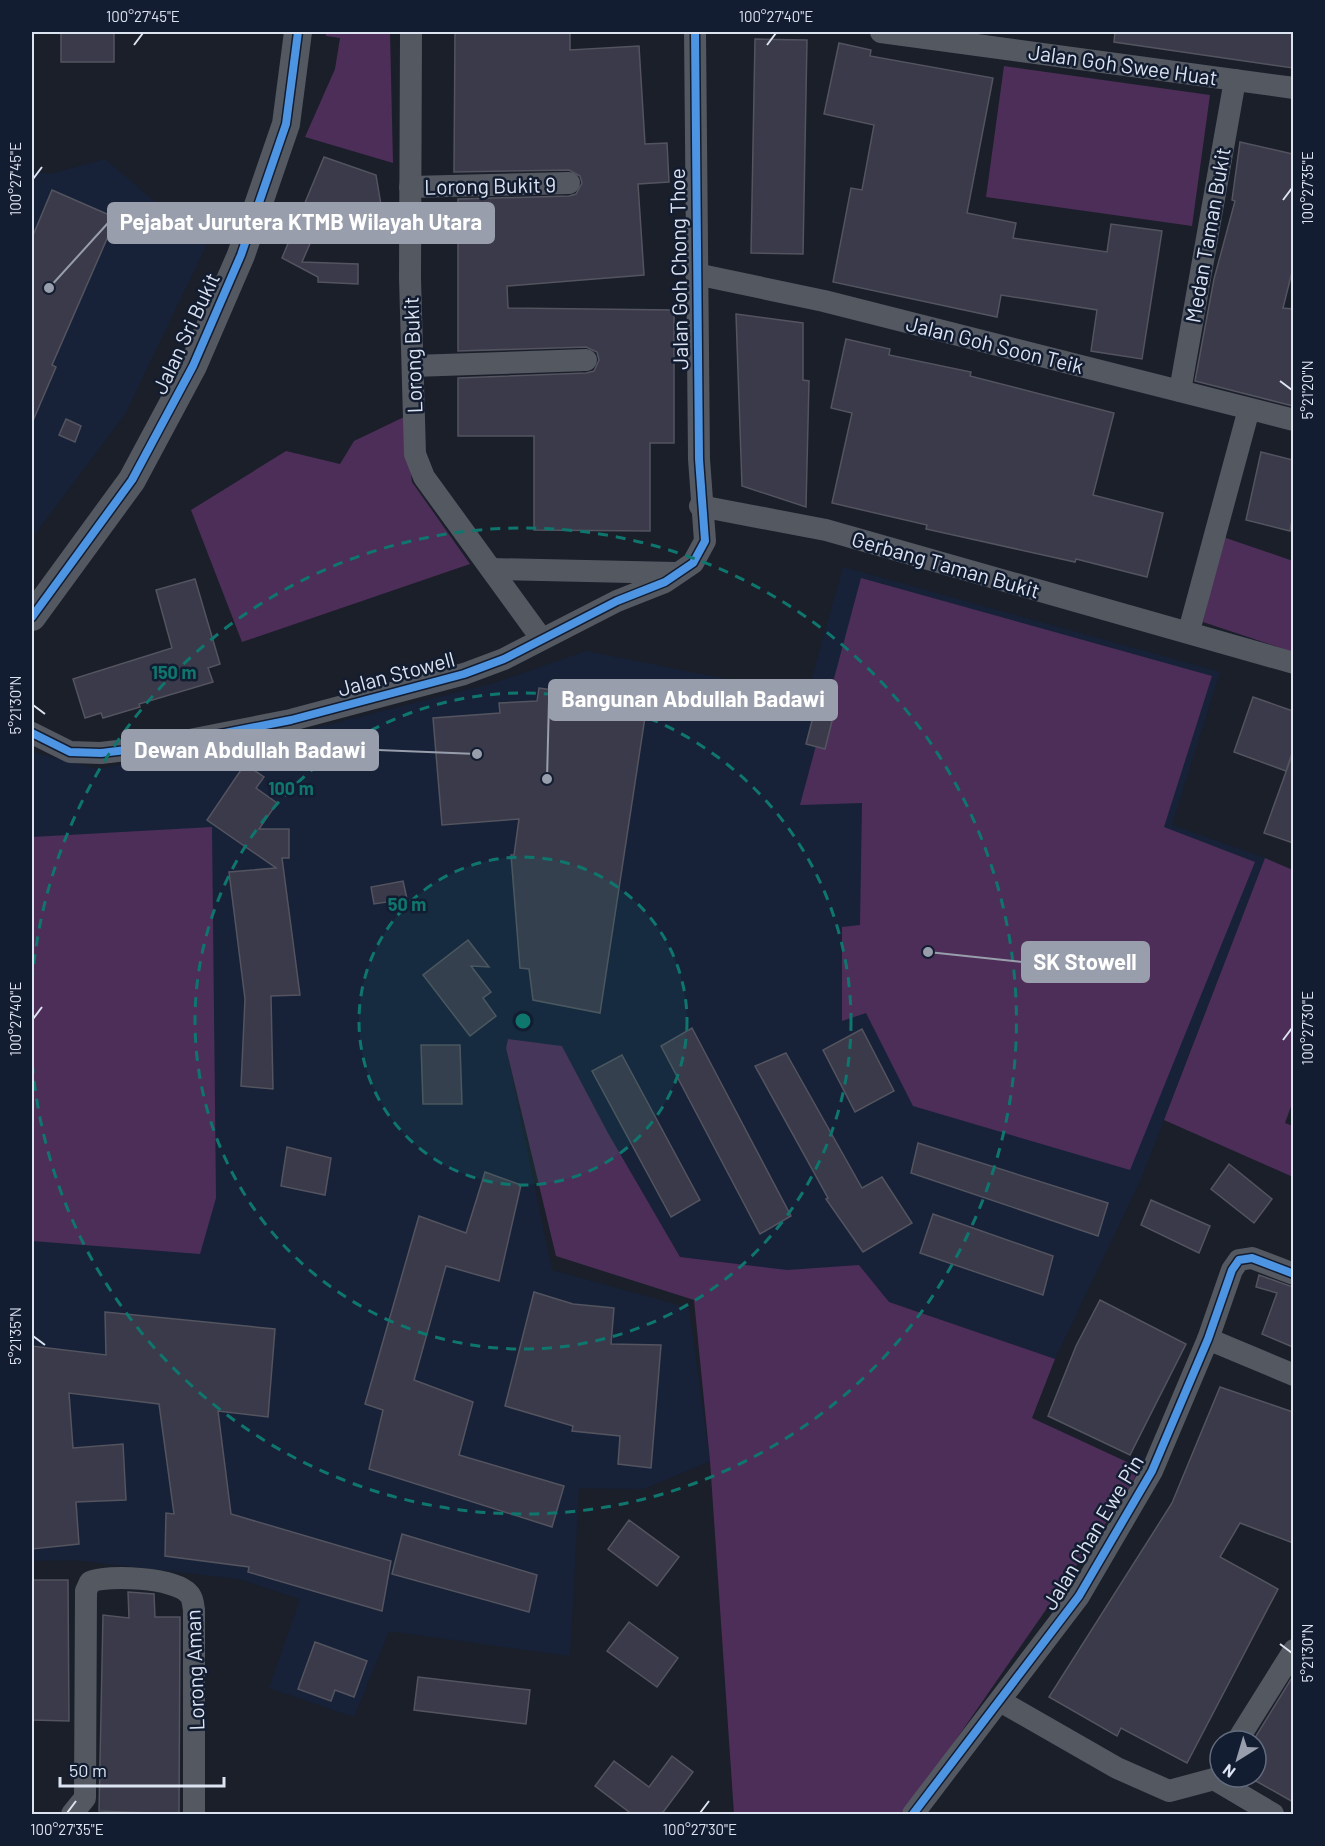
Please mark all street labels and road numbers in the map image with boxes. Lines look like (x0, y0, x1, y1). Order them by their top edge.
street label: Jalan Goh Swee Huat (1027, 38, 1219, 90)
street label: Medan Taman Bukit (1179, 145, 1235, 325)
street label: Jalan Goh Chong Thoe (664, 168, 692, 370)
street label: Lorong Bukit 9 (424, 171, 556, 199)
street label: Jalan Sri Bukit (146, 268, 224, 398)
street label: Lorong Bukit (397, 296, 427, 414)
street label: Jalan Goh Soon Teik (904, 310, 1086, 378)
street label: Gerbang Taman Bukit (849, 525, 1043, 603)
street label: Jalan Stowell (335, 645, 457, 701)
street label: Jalan Chan Ewe Pin (1036, 1450, 1148, 1614)
street label: Lorong Aman (179, 1609, 209, 1731)

